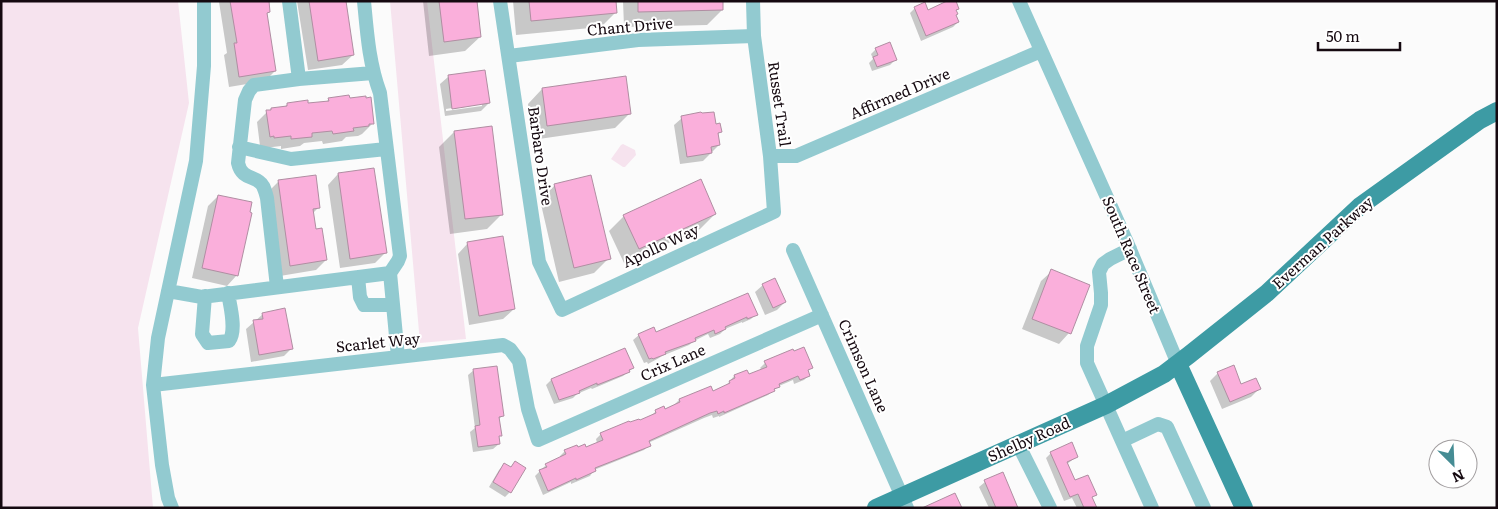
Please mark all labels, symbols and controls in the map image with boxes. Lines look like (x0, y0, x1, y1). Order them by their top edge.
street label: Chant Drive (586, 10, 674, 41)
scale bar (1318, 20, 1400, 52)
text: 50 m (1326, 24, 1360, 47)
street label: Russet Trail (763, 60, 798, 148)
street label: Affirmed Drive (846, 61, 953, 124)
street label: Barbaro Drive (523, 105, 560, 207)
street label: Everman Parkway (1266, 190, 1378, 294)
street label: South Race Street (1097, 192, 1167, 317)
street label: Apollo Way (618, 217, 703, 272)
street label: Crimson Lane (833, 315, 895, 416)
street label: Scarlet Way (334, 326, 422, 357)
street label: Crix Lane (636, 337, 709, 386)
street label: Shelby Road (983, 410, 1073, 467)
north arrow (1428, 439, 1478, 489)
text: N (1449, 465, 1468, 488)

